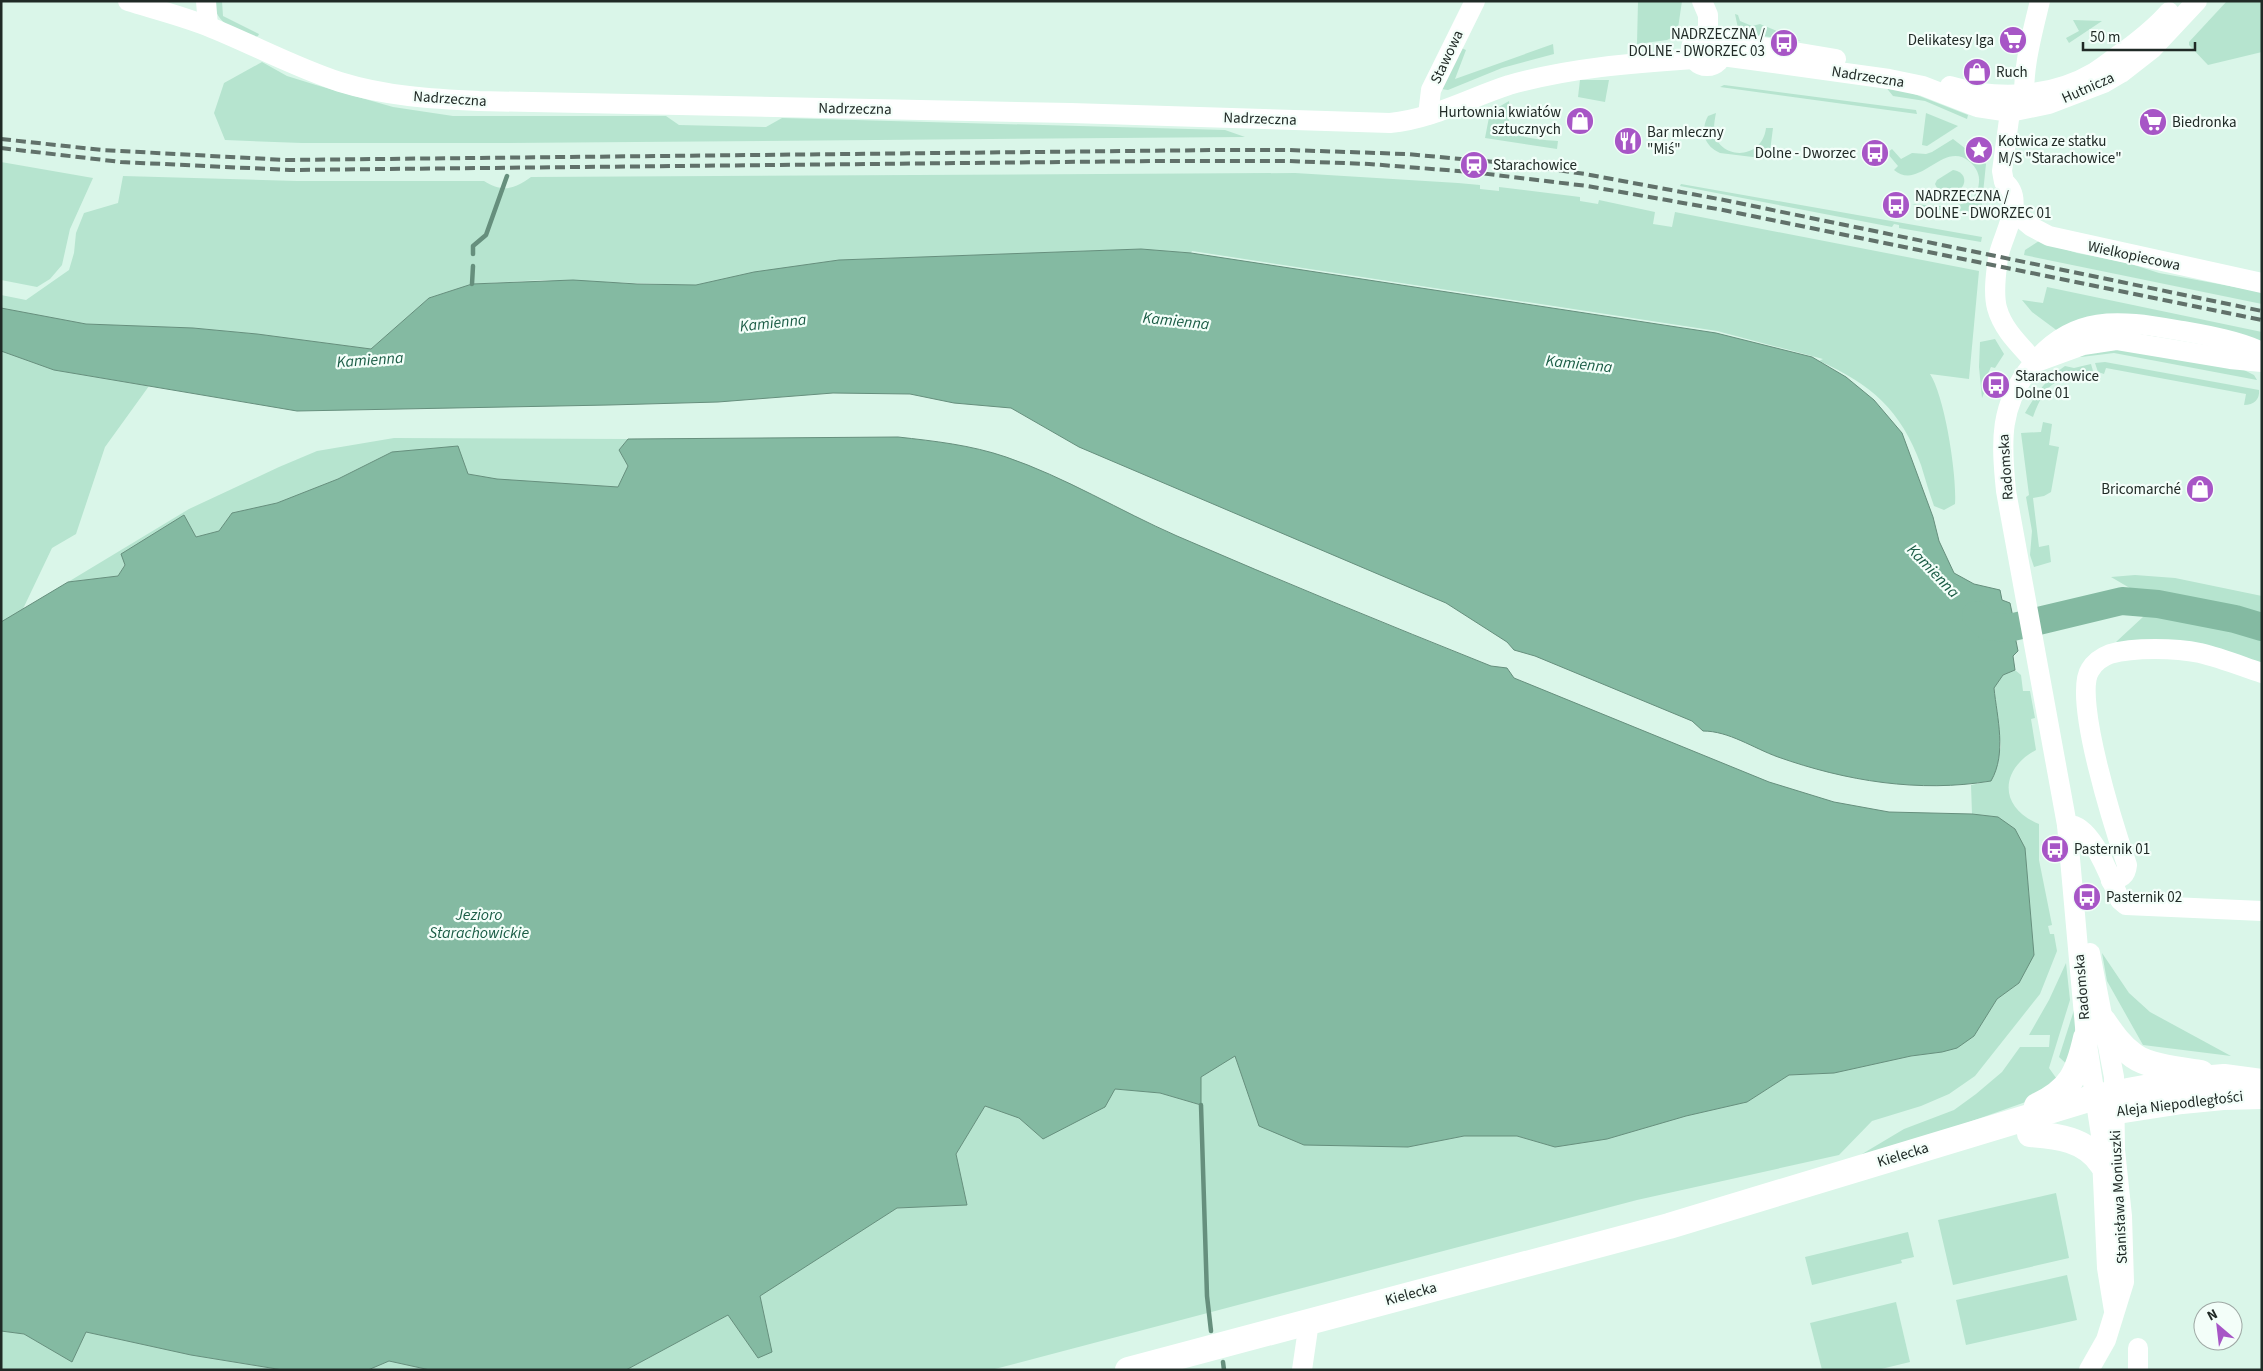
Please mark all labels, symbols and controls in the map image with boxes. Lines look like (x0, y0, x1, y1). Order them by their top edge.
scale bar (2083, 20, 2196, 52)
place label: NADRZECZNA / DOLNE - DWORZEC 03 (1629, 24, 1766, 62)
supermarket icon: Delikatesy Iga (1998, 25, 2028, 55)
street label: Stawowa (1425, 27, 1469, 87)
text: 50 m (2090, 27, 2120, 48)
bus stop icon: NADRZECZNA / DOLNE - DWORZEC 03 (1769, 28, 1799, 58)
place label: Delikatesy Iga (1908, 30, 1994, 51)
shop icon: Ruch (1962, 57, 1992, 87)
street label: Nadrzeczna (1830, 61, 1906, 93)
place label: Ruch (1996, 62, 2028, 83)
street label: Hutnicza (2058, 67, 2118, 109)
street label: Nadrzeczna (413, 86, 487, 112)
street label: Nadrzeczna (818, 98, 892, 120)
place label: Hurtownia kwiatów sztucznych (1439, 102, 1561, 140)
shop icon: Hurtownia kwiatów sztucznych (1565, 106, 1595, 136)
street label: Nadrzeczna (1223, 107, 1297, 131)
supermarket icon: Biedronka (2138, 107, 2168, 137)
place label: Biedronka (2172, 112, 2237, 133)
place label: Bar mleczny "Miś" (1647, 122, 1724, 160)
restaurant icon: Bar mleczny "Miś" (1613, 126, 1643, 156)
place label: Kotwica ze statku M/S "Starachowice" (1998, 131, 2122, 169)
place icon: Kotwica ze statku M/S "Starachowice" (1964, 135, 1994, 165)
bus stop icon: Dolne - Dworzec (1860, 138, 1890, 168)
place label: Dolne - Dworzec (1755, 143, 1856, 164)
station icon: Starachowice (1459, 150, 1489, 180)
place label: Starachowice (1493, 155, 1577, 176)
place label: NADRZECZNA / DOLNE - DWORZEC 01 (1915, 186, 2051, 224)
bus stop icon: NADRZECZNA / DOLNE - DWORZEC 01 (1881, 190, 1911, 220)
street label: Wielkopiecowa (2086, 236, 2182, 276)
water label: Kamienna (1142, 307, 1211, 335)
water label: Kamienna (739, 309, 808, 337)
water label: Kamienna (336, 347, 405, 373)
water label: Kamienna (1545, 350, 1614, 378)
place label: Starachowice Dolne 01 (2015, 366, 2099, 404)
bus stop icon: Starachowice Dolne 01 (1981, 370, 2011, 400)
street label: Radomska (1993, 433, 2019, 501)
shop icon: Bricomarché (2185, 474, 2215, 504)
place label: Bricomarché (2101, 479, 2181, 500)
water label: Kamienna (1902, 539, 1964, 603)
bus stop icon: Pasternik 01 (2040, 834, 2070, 864)
place label: Pasternik 01 (2074, 839, 2150, 860)
bus stop icon: Pasternik 02 (2072, 882, 2102, 912)
place label: Pasternik 02 (2106, 887, 2182, 908)
water label: Jezioro Starachowickie (429, 904, 529, 944)
street label: Radomska (2069, 953, 2095, 1021)
street label: Aleja Niepodległości (2116, 1086, 2244, 1122)
street label: Stanisława Moniuszki (2105, 1129, 2133, 1265)
street label: Kielecka (1875, 1137, 1931, 1173)
street label: Kielecka (1383, 1277, 1439, 1311)
north arrow (2193, 1301, 2243, 1351)
text: N (2204, 1304, 2221, 1326)

